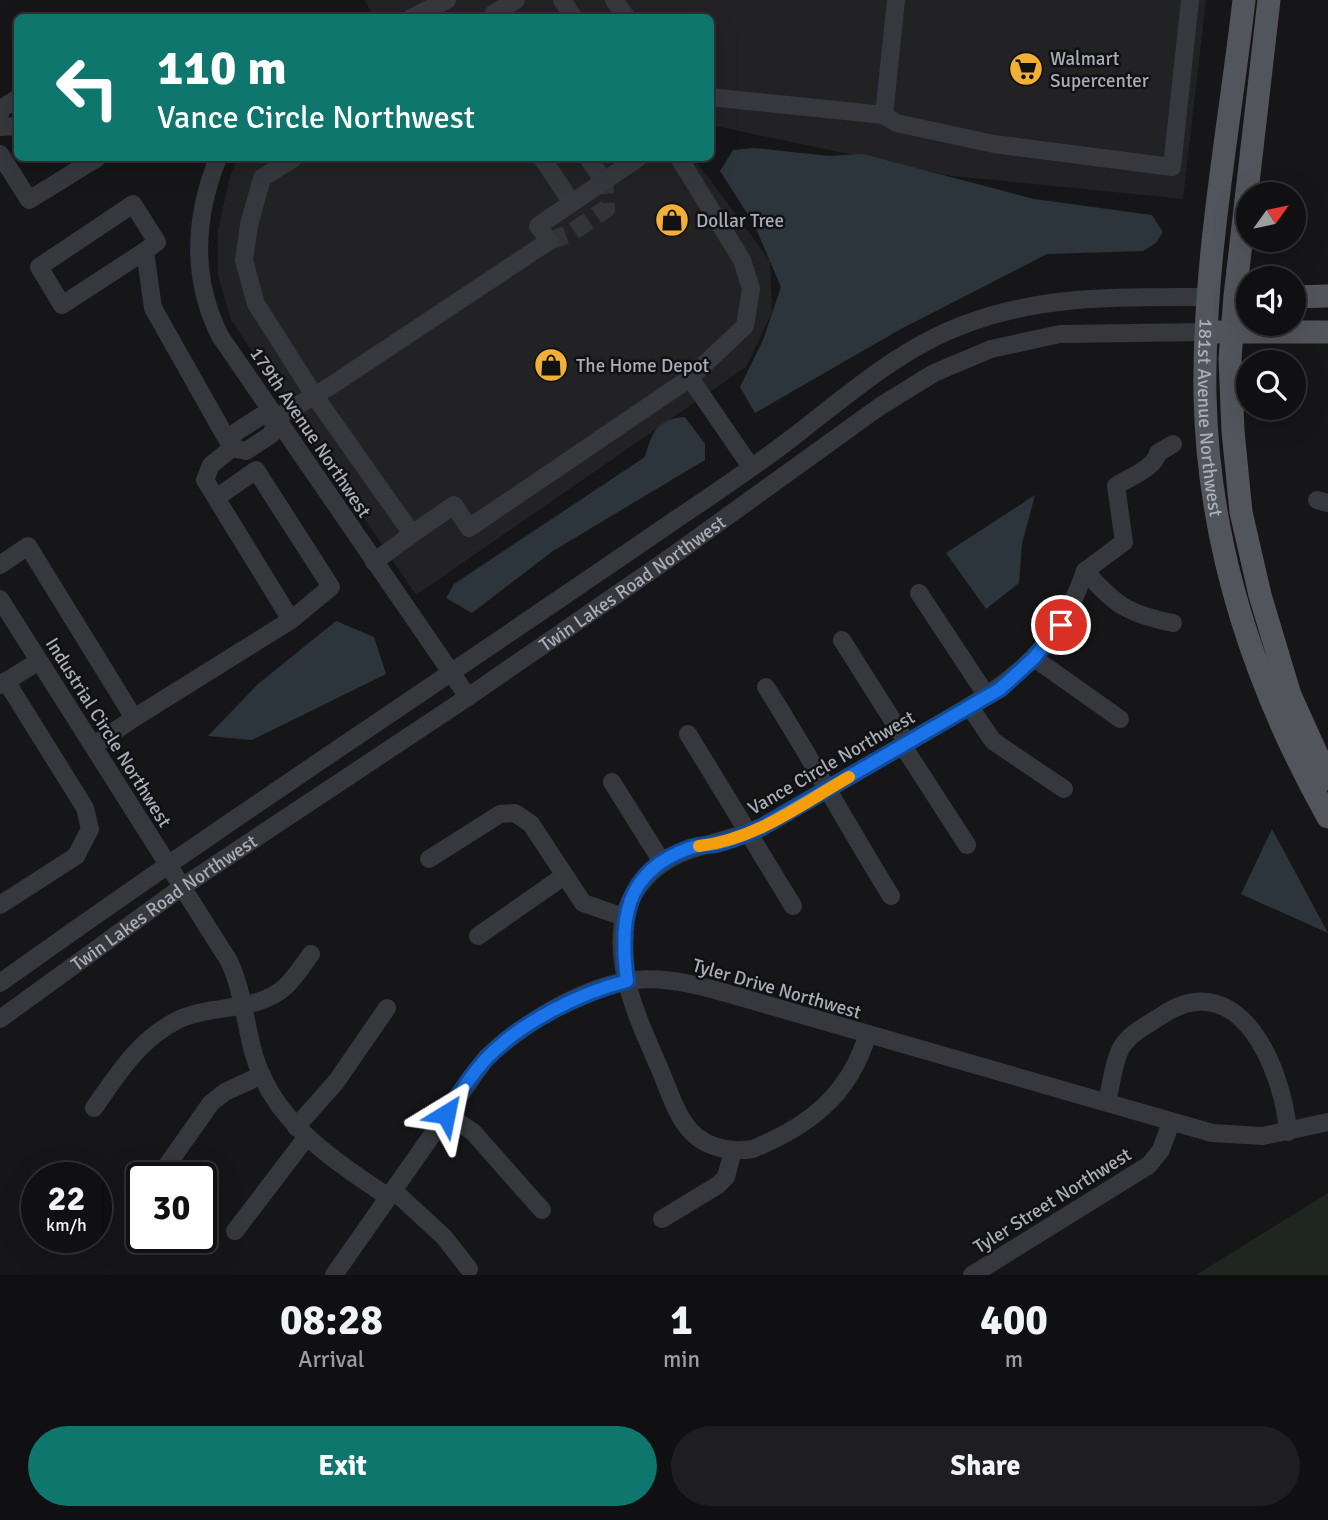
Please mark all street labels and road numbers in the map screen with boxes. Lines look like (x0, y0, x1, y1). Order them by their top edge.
street label: 181st Avenue Northwest (1192, 318, 1228, 519)
street label: 179th Avenue Northwest (244, 343, 376, 523)
street label: Twin Lakes Road Northwest (535, 510, 731, 657)
street label: Industrial Circle Northwest (40, 633, 177, 832)
street label: Vance Circle Northwest (744, 705, 920, 820)
street label: Twin Lakes Road Northwest (66, 829, 262, 977)
street label: Tyler Drive Northwest (690, 953, 864, 1025)
street label: Tyler Street Northwest (969, 1142, 1136, 1259)

